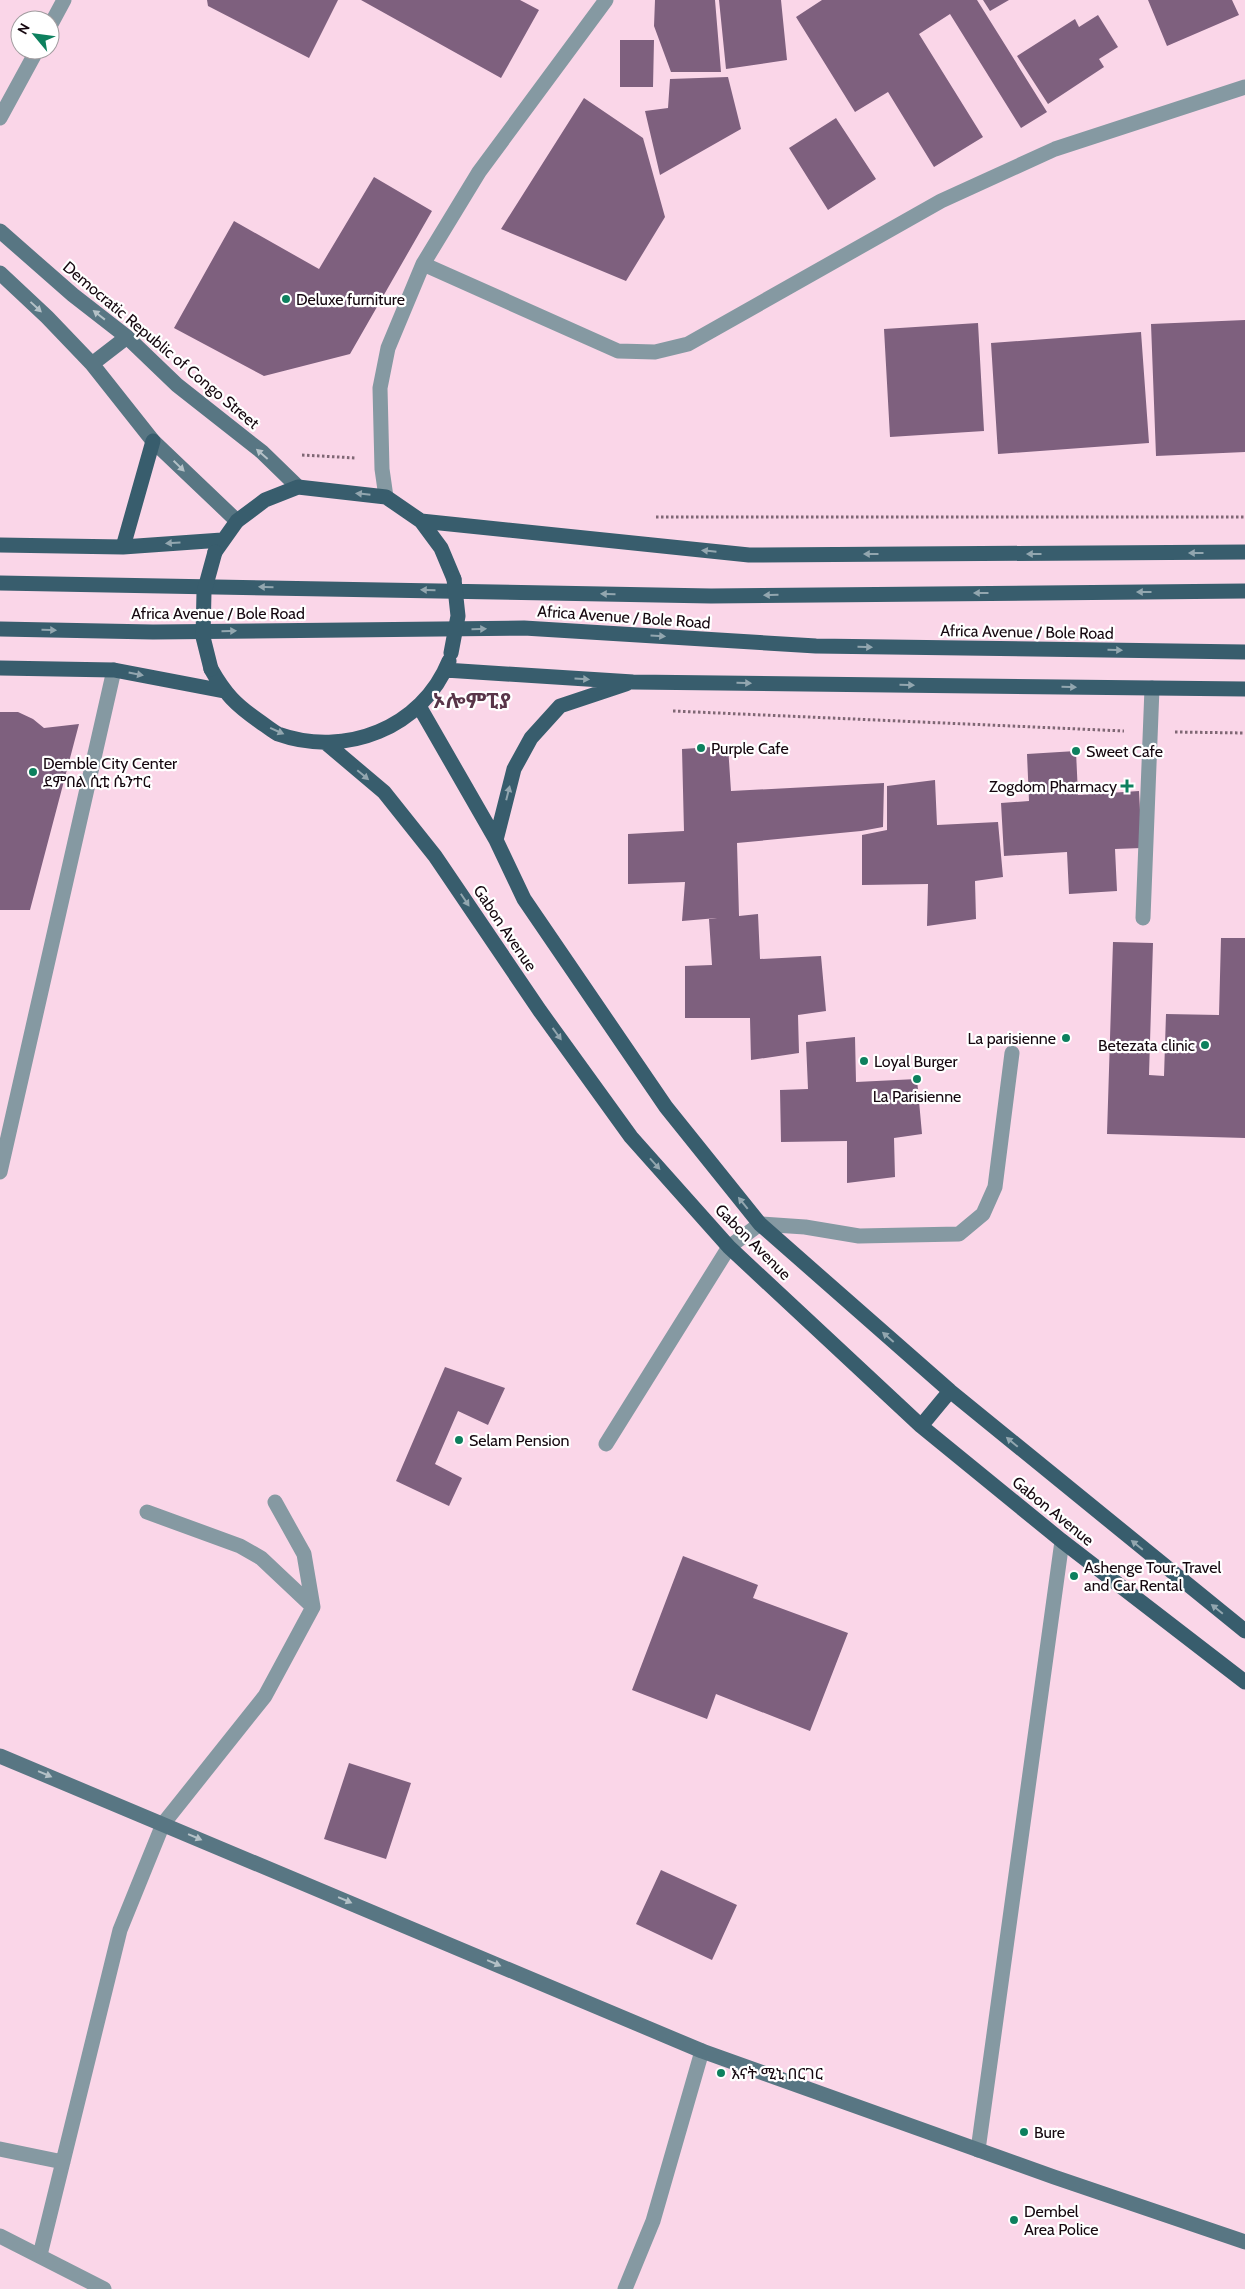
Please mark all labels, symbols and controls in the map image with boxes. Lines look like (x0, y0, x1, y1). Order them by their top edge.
north arrow (10, 10, 60, 60)
text: N (13, 20, 34, 37)
street label: Democratic Republic of Congo Street (59, 257, 263, 433)
place label: Deluxe furniture (296, 290, 405, 309)
marker: Deluxe furniture (280, 293, 292, 305)
one-way arrow (29, 301, 42, 312)
one-way arrow (93, 309, 106, 320)
one-way arrow (257, 448, 269, 460)
one-way arrow (173, 460, 185, 472)
one-way arrow (354, 490, 370, 498)
one-way arrow (165, 540, 181, 548)
one-way arrow (701, 547, 717, 555)
one-way arrow (1188, 549, 1204, 557)
one-way arrow (863, 550, 879, 558)
one-way arrow (1026, 550, 1042, 558)
one-way arrow (258, 583, 274, 591)
one-way arrow (420, 586, 436, 594)
one-way arrow (1136, 588, 1152, 596)
one-way arrow (973, 589, 989, 597)
one-way arrow (600, 590, 616, 598)
one-way arrow (763, 591, 779, 599)
street label: Africa Avenue / Bole Road (537, 601, 711, 633)
street label: Africa Avenue / Bole Road (131, 604, 305, 623)
street label: Africa Avenue / Bole Road (940, 621, 1114, 643)
one-way arrow (471, 624, 487, 632)
one-way arrow (41, 626, 57, 634)
one-way arrow (221, 627, 237, 635)
one-way arrow (651, 633, 667, 641)
one-way arrow (857, 643, 873, 651)
one-way arrow (1107, 646, 1123, 654)
one-way arrow (128, 671, 144, 679)
one-way arrow (574, 675, 590, 683)
one-way arrow (736, 679, 752, 687)
one-way arrow (899, 681, 915, 689)
one-way arrow (1061, 683, 1077, 691)
district label: ኦሎምፒያ (433, 688, 511, 713)
one-way arrow (270, 728, 284, 736)
place label: Purple Cafe (711, 739, 789, 758)
marker: Purple Cafe (695, 742, 707, 754)
place label: Sweet Cafe (1086, 742, 1163, 761)
marker: Sweet Cafe (1070, 745, 1082, 757)
place label: Demble City Center ደምበል ሲቲ ሴንተር (43, 754, 178, 791)
marker: Demble City Center ደምበል ሲቲ ሴንተር (27, 766, 39, 778)
one-way arrow (356, 769, 369, 780)
place label: Zogdom Pharmacy (989, 777, 1117, 796)
marker: Zogdom Pharmacy (1121, 780, 1133, 792)
one-way arrow (504, 785, 512, 800)
street label: Gabon Avenue (469, 881, 541, 975)
one-way arrow (460, 893, 470, 907)
one-way arrow (551, 1028, 561, 1041)
place label: La parisienne (967, 1029, 1056, 1048)
marker: La parisienne (1060, 1032, 1072, 1044)
place label: Betezata clinic (1098, 1036, 1195, 1055)
marker: Betezata clinic (1199, 1039, 1211, 1051)
place label: Loyal Burger (874, 1052, 958, 1071)
marker: Loyal Burger (858, 1055, 870, 1067)
marker: La Parisienne (911, 1073, 923, 1085)
place label: La Parisienne (873, 1087, 961, 1106)
one-way arrow (649, 1157, 661, 1169)
one-way arrow (738, 1197, 749, 1210)
street label: Gabon Avenue (711, 1200, 795, 1284)
one-way arrow (882, 1331, 895, 1342)
place label: Selam Pension (469, 1431, 570, 1450)
marker: Selam Pension (453, 1434, 465, 1446)
one-way arrow (1005, 1436, 1018, 1447)
street label: Gabon Avenue (1008, 1472, 1098, 1550)
one-way arrow (1131, 1540, 1144, 1551)
place label: Ashenge Tour, Travel and Car Rental (1084, 1558, 1222, 1595)
marker: Ashenge Tour, Travel and Car Rental (1068, 1570, 1080, 1582)
one-way arrow (1211, 1603, 1224, 1614)
one-way arrow (38, 1771, 52, 1779)
one-way arrow (188, 1834, 202, 1842)
one-way arrow (337, 1897, 352, 1905)
one-way arrow (487, 1960, 501, 1968)
place label: እናት ሚኒ በርገር (731, 2064, 823, 2083)
marker: እናት ሚኒ በርገር (715, 2067, 727, 2079)
place label: Bure (1034, 2123, 1065, 2142)
marker: Bure (1018, 2126, 1030, 2138)
place label: Dembel Area Police (1024, 2202, 1098, 2239)
marker: Dembel Area Police (1008, 2214, 1020, 2226)

